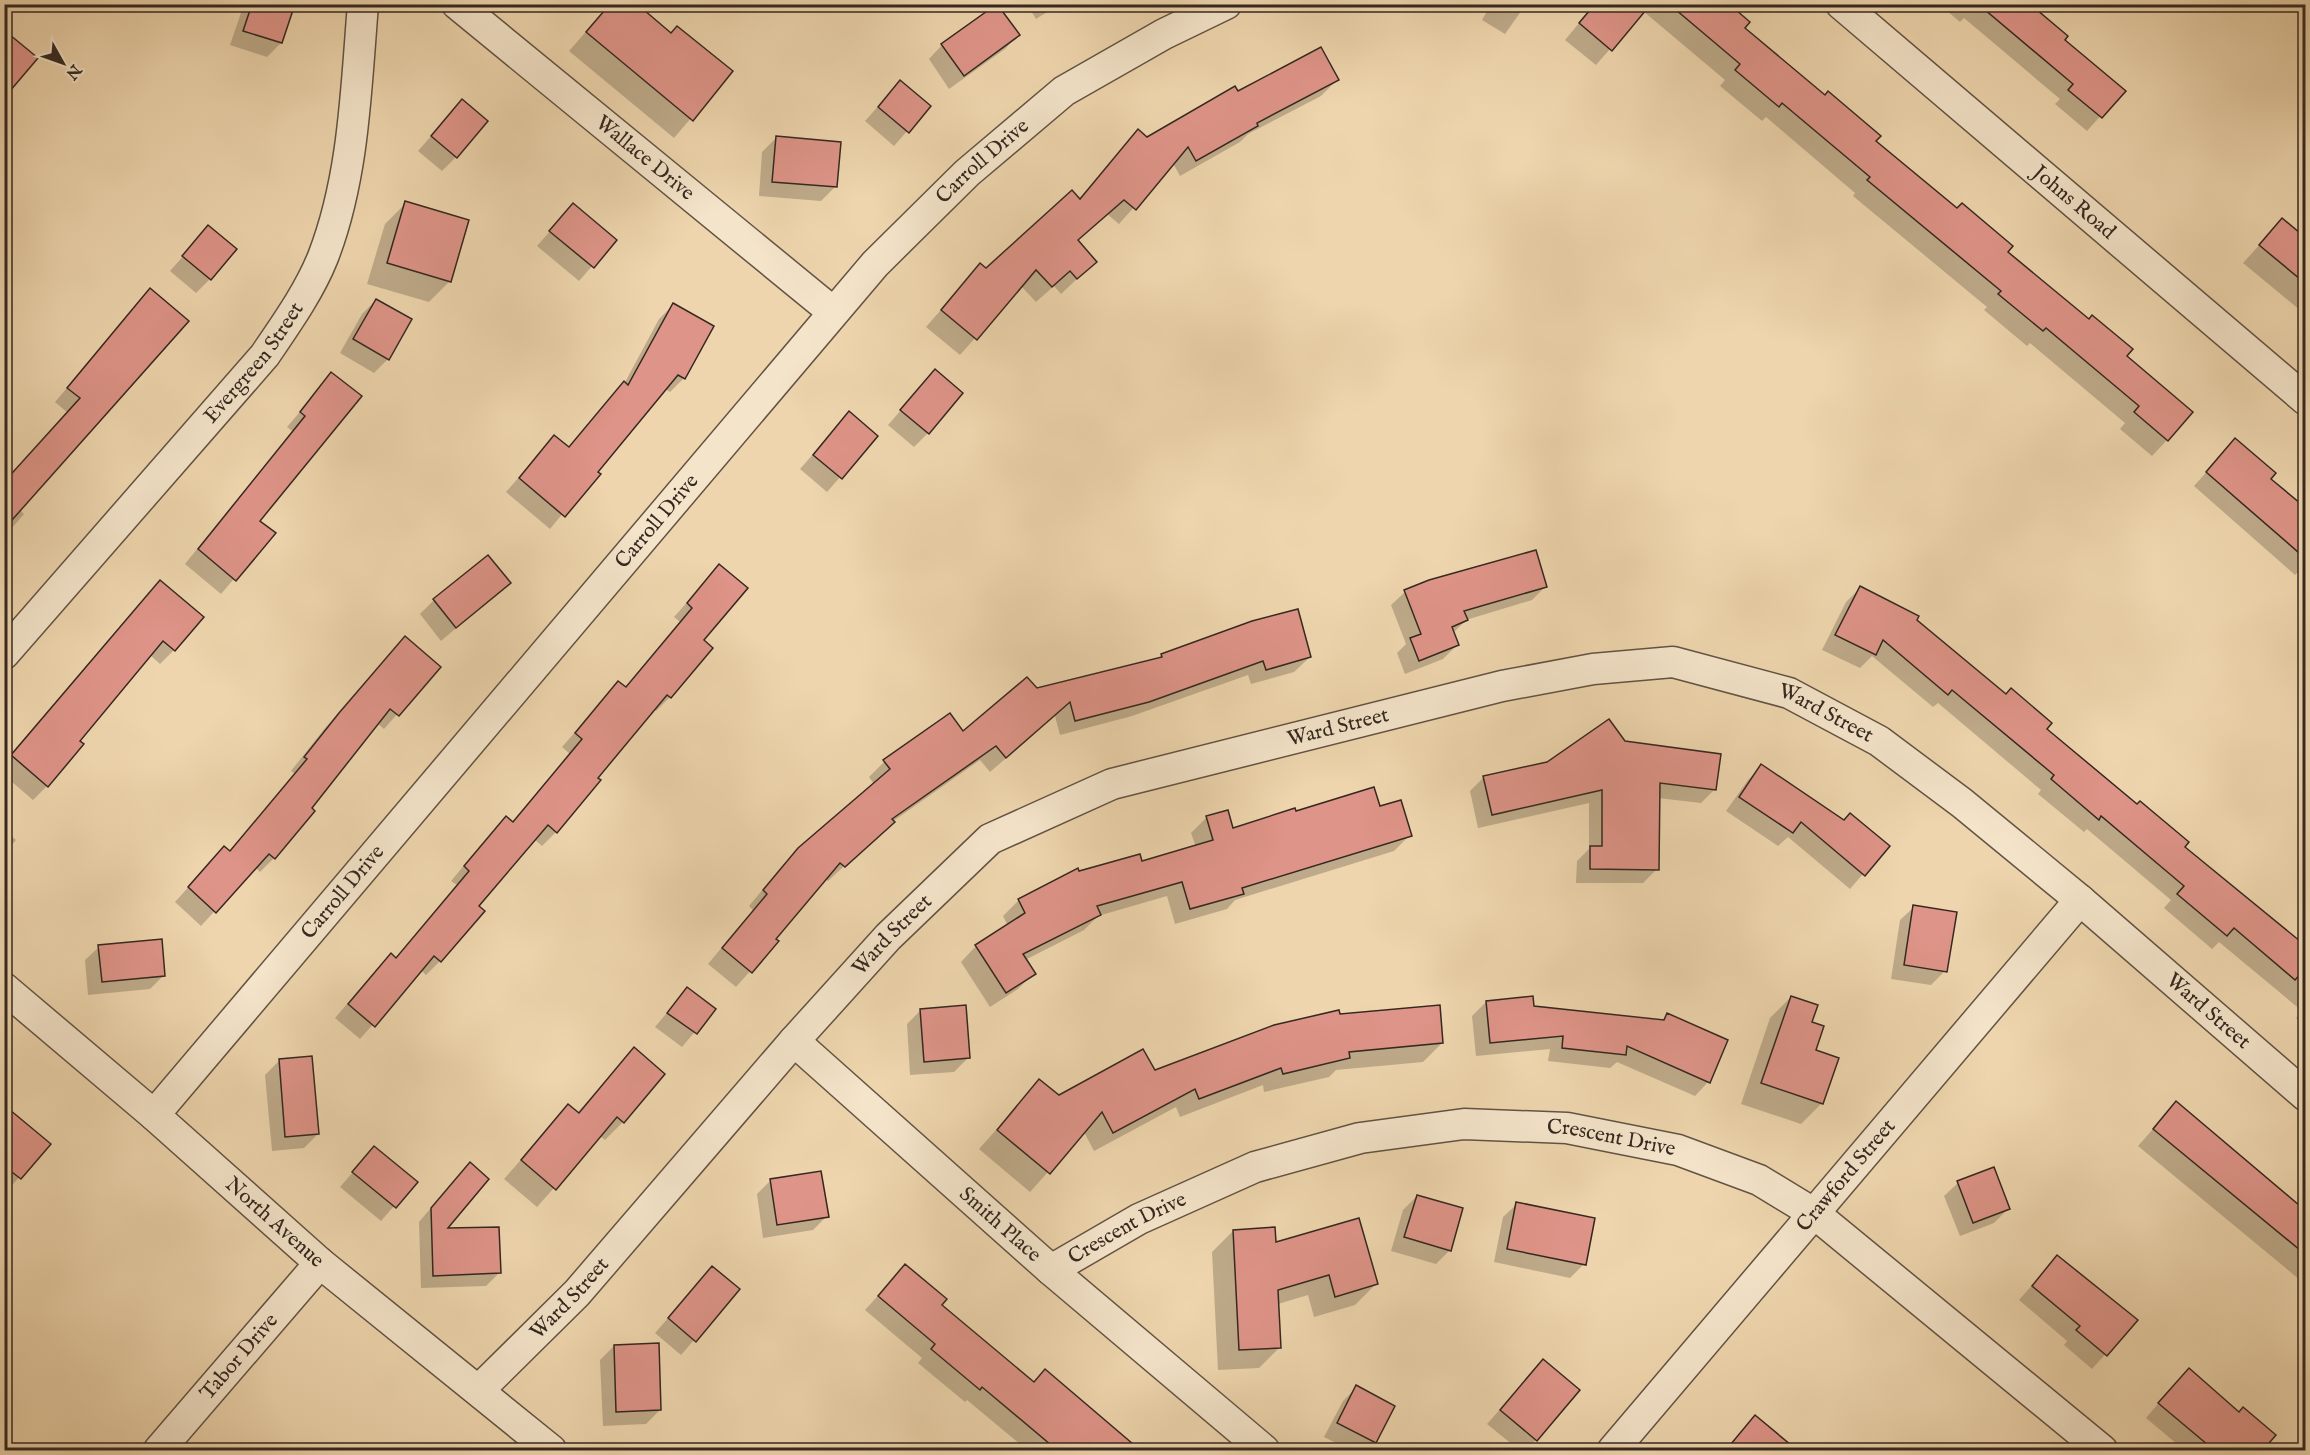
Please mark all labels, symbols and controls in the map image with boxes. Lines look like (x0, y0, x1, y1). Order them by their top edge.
north arrow (33, 33, 93, 93)
text: N (61, 59, 86, 83)
street label: Wallace Drive (590, 109, 700, 207)
street label: Carroll Drive (930, 113, 1035, 210)
street label: Johns Road (2025, 158, 2122, 246)
street label: Evergreen Street (198, 297, 310, 429)
street label: Carroll Drive (609, 468, 705, 574)
street label: Ward Street (1776, 677, 1878, 749)
street label: Ward Street (1285, 701, 1392, 753)
street label: Carroll Drive (295, 839, 391, 945)
street label: Ward Street (846, 888, 938, 981)
street label: Ward Street (2160, 967, 2256, 1055)
street label: Crescent Drive (1547, 1114, 1678, 1163)
street label: Crawford Street (1790, 1114, 1902, 1238)
street label: North Avenue (219, 1171, 330, 1274)
street label: Smith Place (953, 1181, 1047, 1269)
street label: Crescent Drive (1063, 1186, 1191, 1271)
street label: Ward Street (524, 1252, 615, 1345)
street label: Tabor Drive (194, 1307, 284, 1406)

